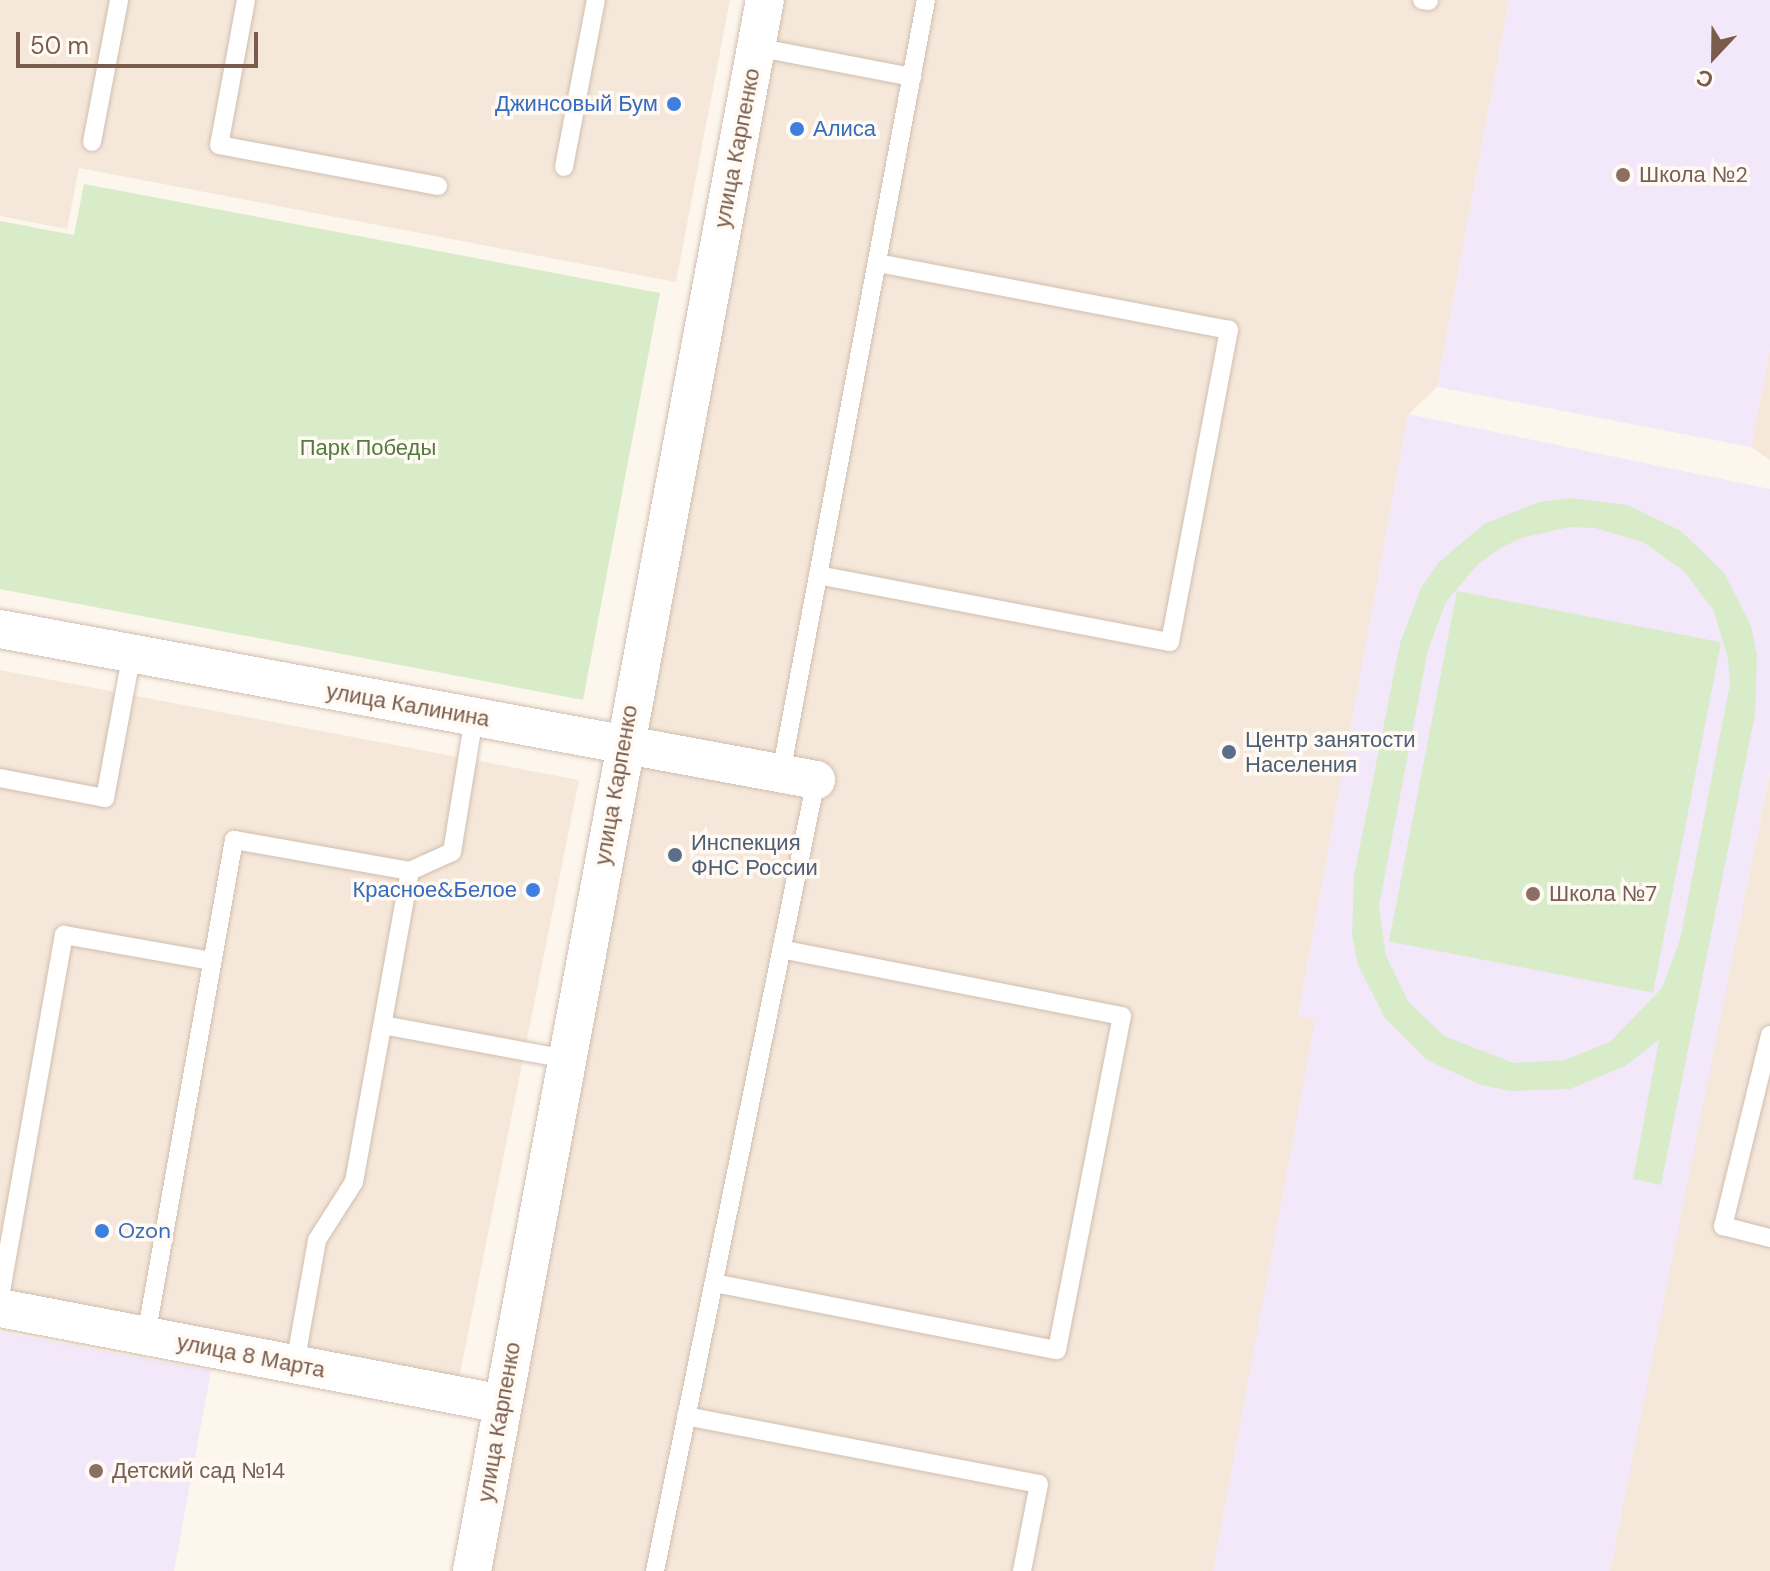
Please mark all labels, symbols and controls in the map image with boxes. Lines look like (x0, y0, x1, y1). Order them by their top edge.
scale bar (20, 16, 262, 66)
north arrow (1674, 16, 1754, 96)
text: 50 m (30, 30, 89, 61)
text: С (1692, 62, 1718, 95)
street label: улица Карпенко (709, 66, 765, 230)
place label: Джинсовый Бум (495, 91, 658, 117)
marker: Джинсовый Бум (665, 95, 683, 113)
place label: Алиса (813, 116, 876, 142)
marker: Алиса (788, 120, 806, 138)
place label: Школа №2 (1639, 162, 1748, 188)
marker: Школа №2 (1614, 166, 1632, 184)
park label: Парк Победы (300, 435, 436, 461)
street label: улица Калинина (324, 678, 492, 732)
street label: улица Карпенко (589, 703, 643, 867)
place label: Центр занятости Населения (1245, 726, 1416, 778)
marker: Центр занятости Населения (1220, 743, 1238, 761)
place label: Инспекция ФНС России (691, 829, 818, 880)
marker: Инспекция ФНС России (666, 846, 684, 864)
place label: Красное&Белое (352, 877, 517, 903)
marker: Красное&Белое (524, 881, 542, 899)
place label: Школа №7 (1549, 881, 1657, 907)
marker: Школа №7 (1524, 885, 1542, 903)
place label: Ozon (118, 1218, 171, 1244)
marker: Ozon (93, 1222, 111, 1240)
street label: улица 8 Марта (175, 1329, 327, 1383)
street label: улица Карпенко (472, 1340, 526, 1504)
place label: Детский сад №14 (112, 1458, 285, 1484)
marker: Детский сад №14 (87, 1462, 105, 1480)

